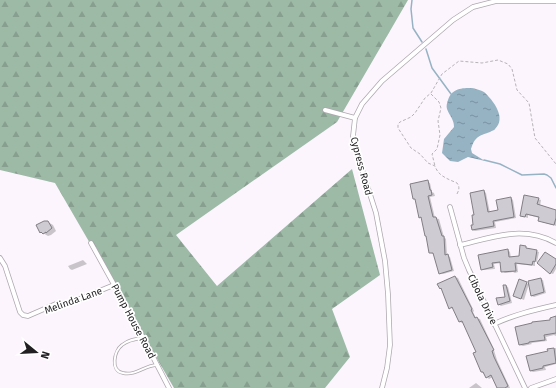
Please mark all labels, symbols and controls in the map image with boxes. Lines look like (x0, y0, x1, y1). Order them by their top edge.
street label: Cypress Road (347, 136, 375, 197)
street label: Cibola Drive (465, 272, 499, 327)
street label: Pump House Road (108, 282, 158, 361)
street label: Melinda Lane (43, 285, 104, 317)
north arrow (16, 332, 56, 372)
text: N (38, 349, 52, 360)

